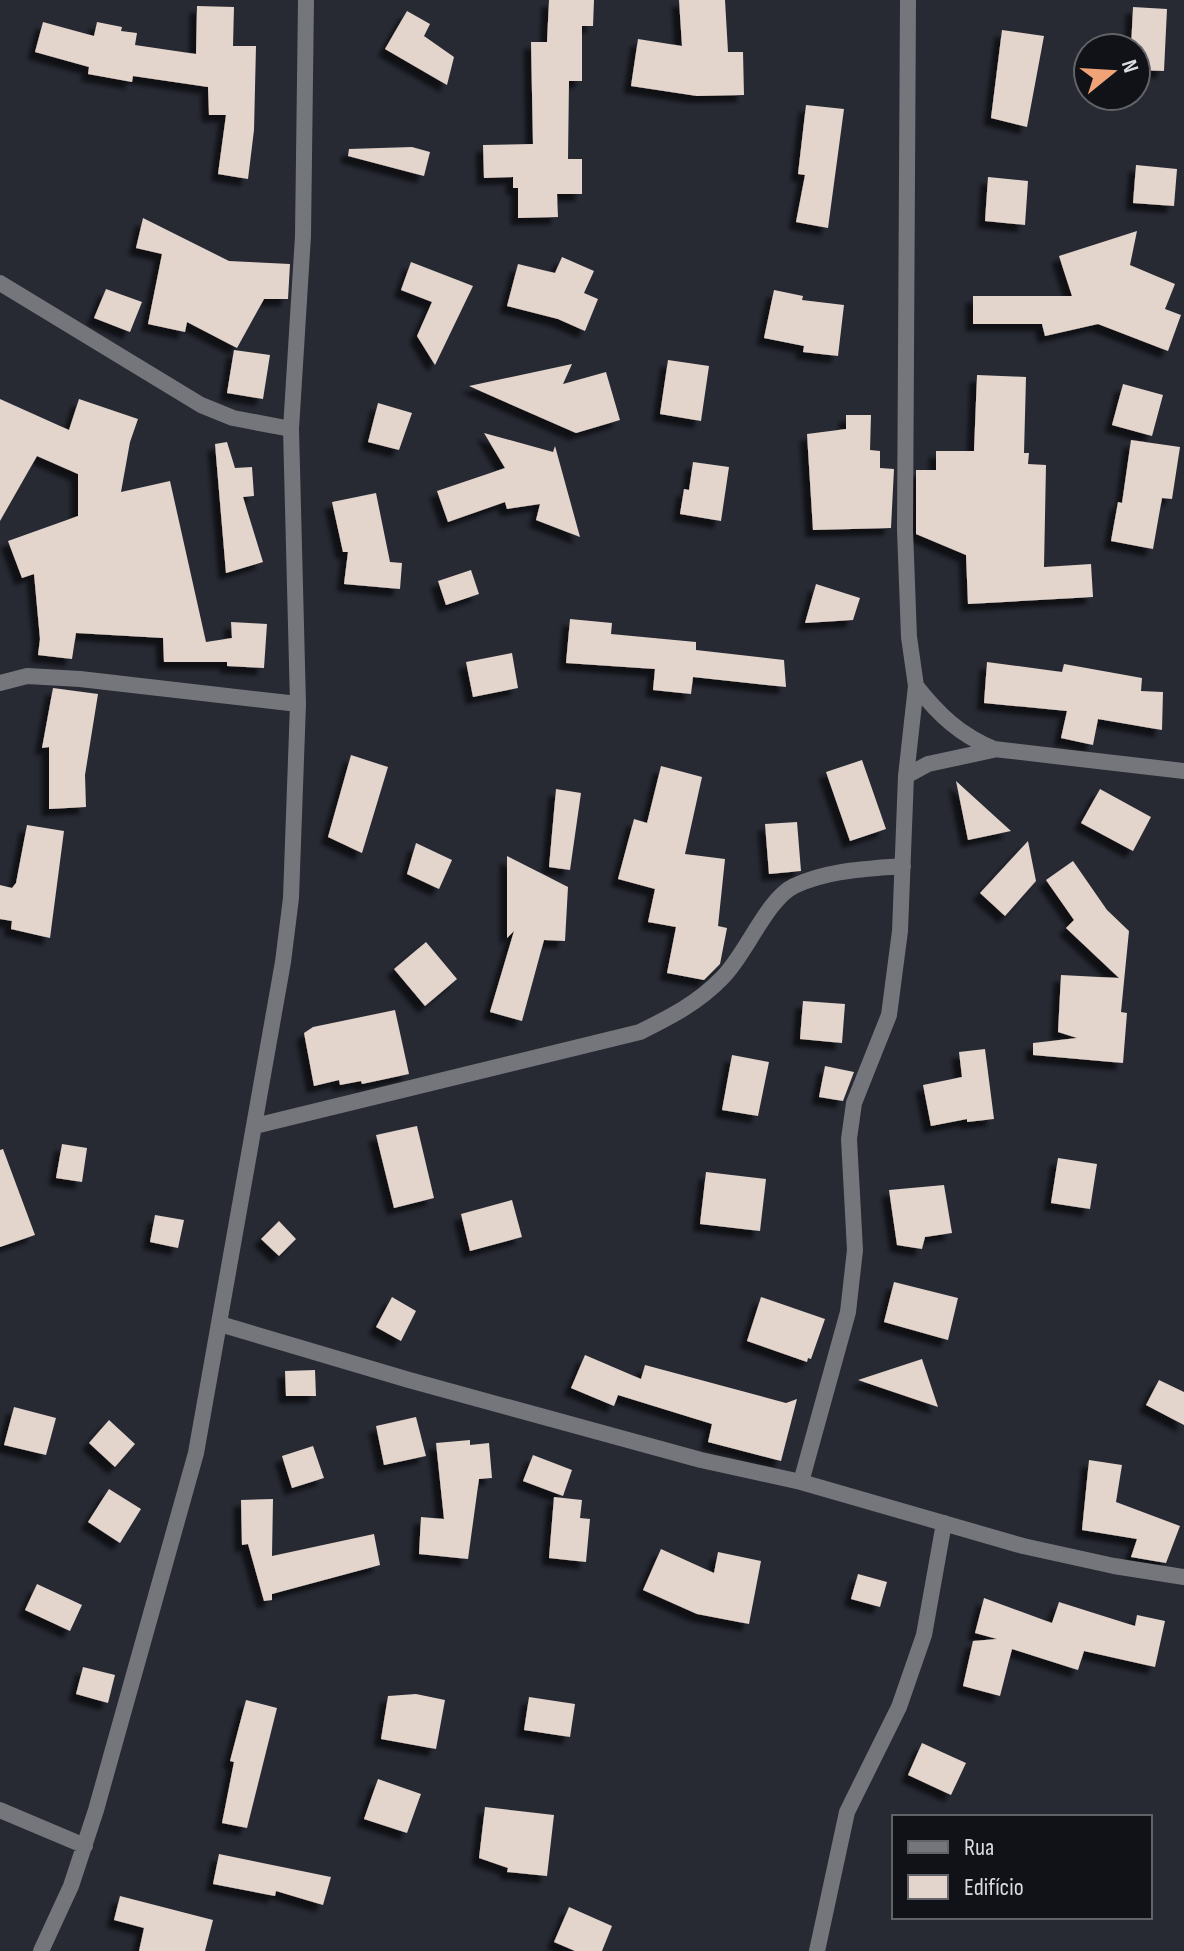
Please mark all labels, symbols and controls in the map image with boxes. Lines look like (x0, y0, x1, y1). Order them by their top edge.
north arrow (1072, 32, 1152, 112)
text: N (1115, 57, 1144, 76)
legend (892, 1815, 1152, 1919)
text: Rua (964, 1833, 994, 1862)
text: Edifício (964, 1873, 1024, 1902)

